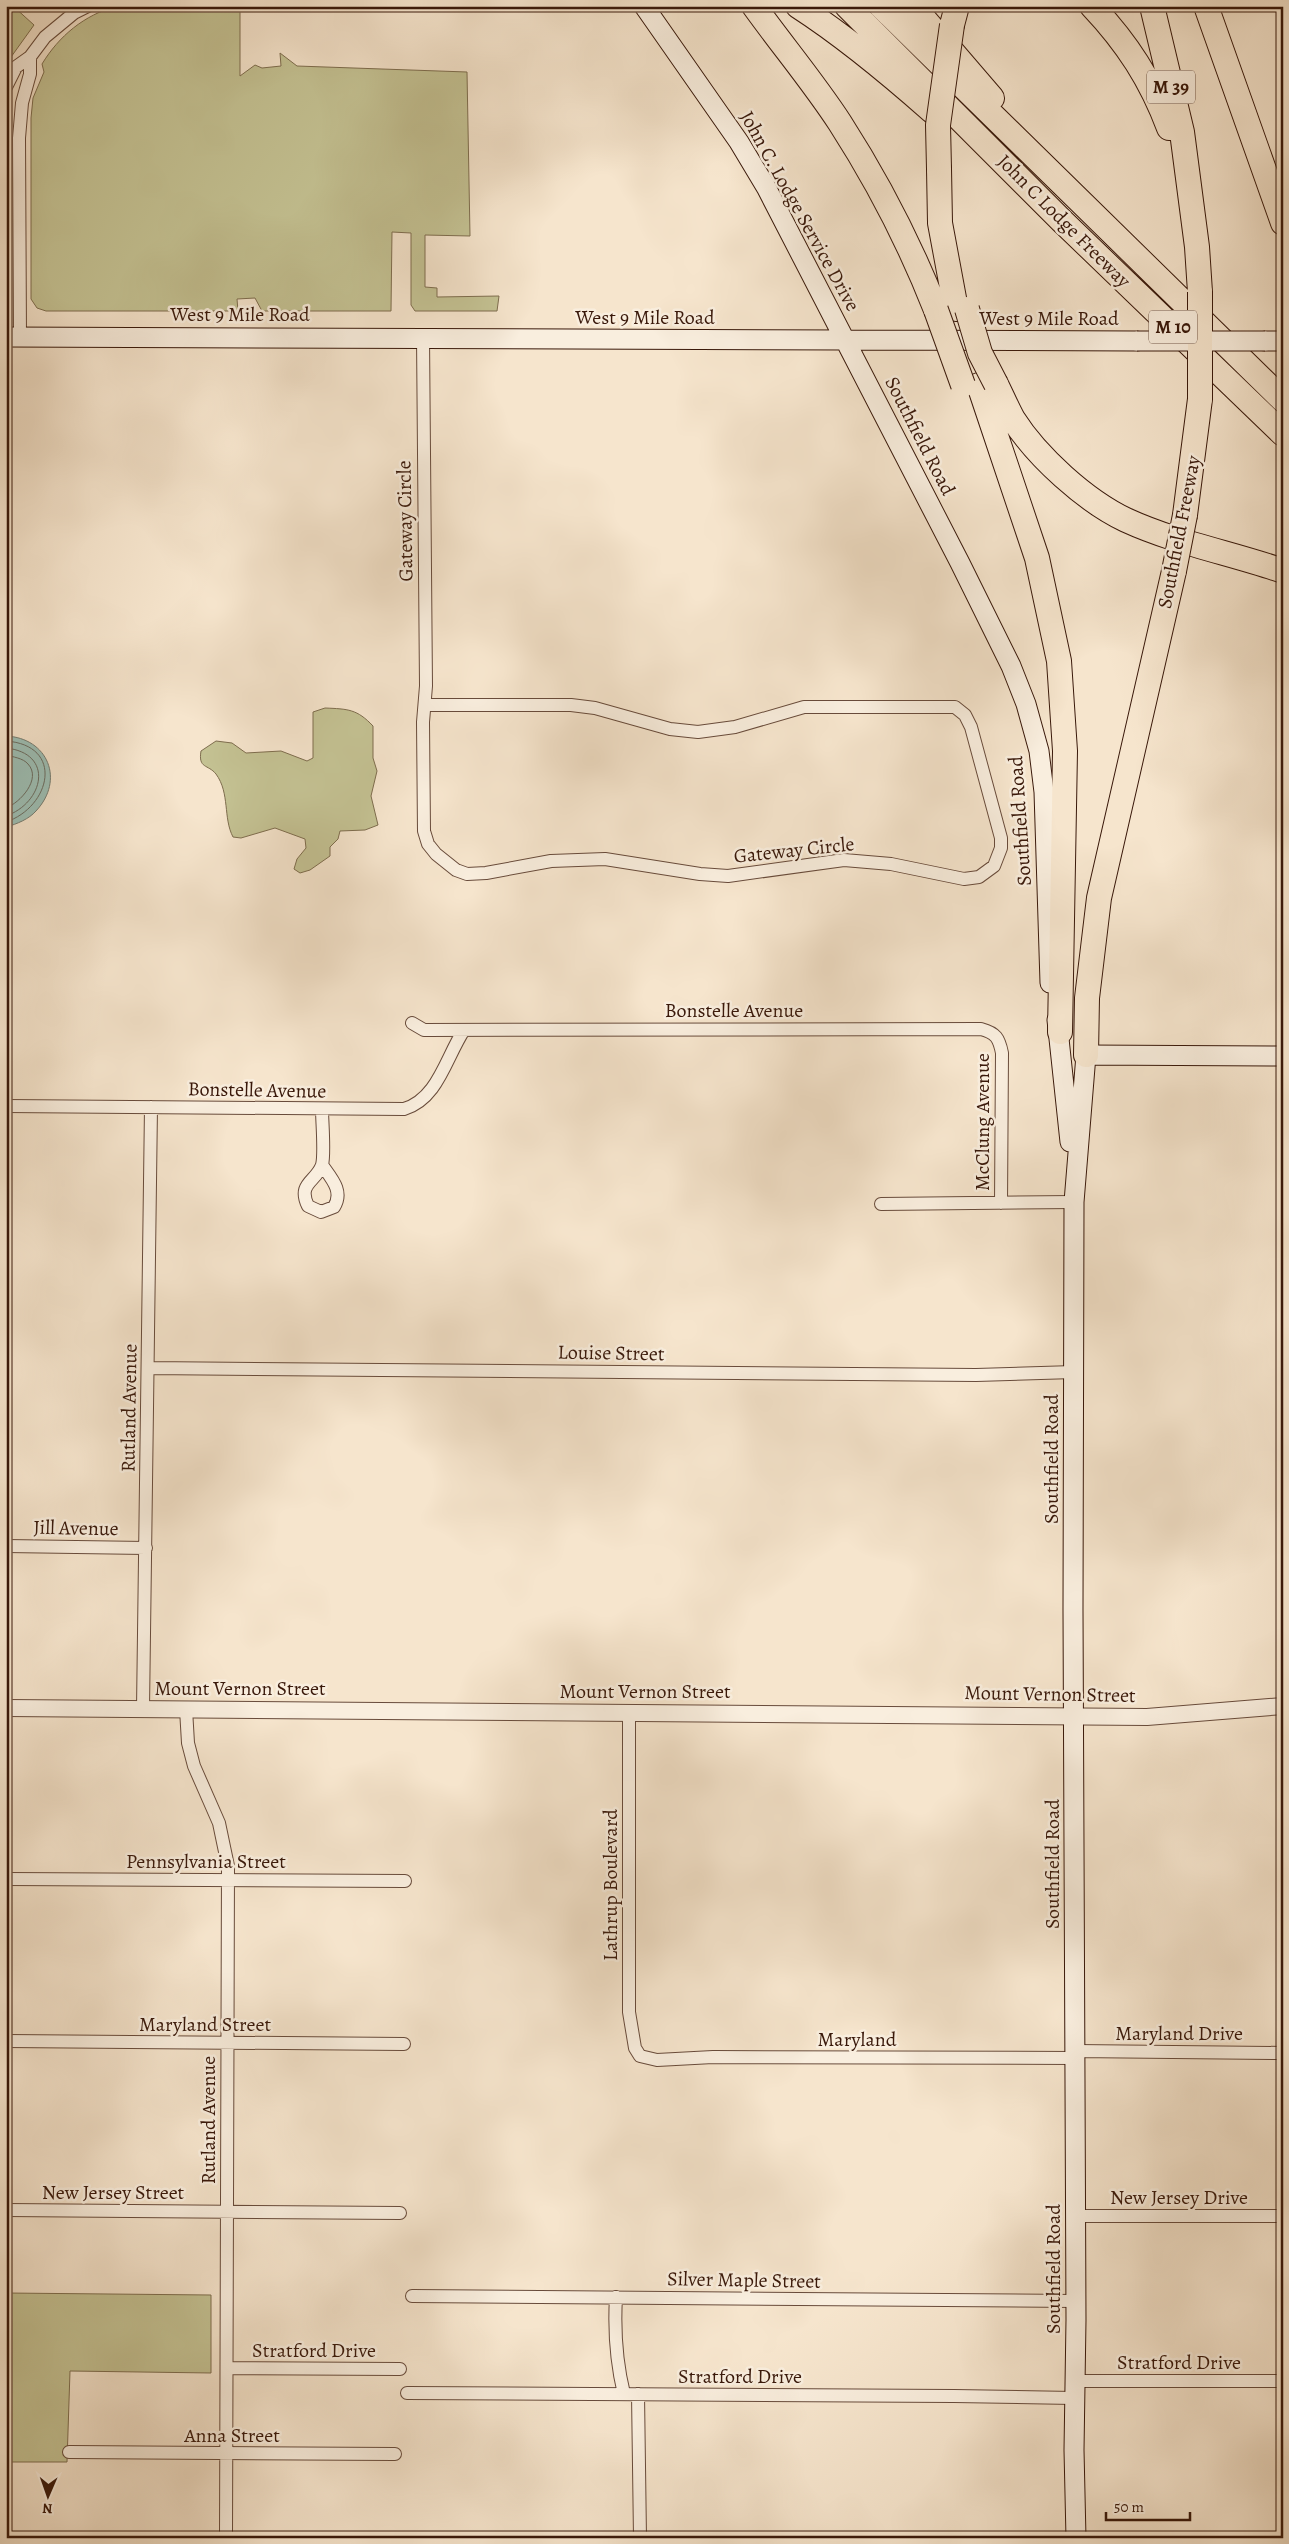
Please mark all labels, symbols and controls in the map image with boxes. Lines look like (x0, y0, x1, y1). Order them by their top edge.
road number: M 39 (1147, 70, 1195, 104)
street label: John C. Lodge Service Drive (734, 106, 866, 316)
street label: John C Lodge Freeway (991, 148, 1137, 294)
street label: West 9 Mile Road (169, 301, 310, 328)
street label: West 9 Mile Road (574, 304, 715, 331)
street label: West 9 Mile Road (978, 305, 1119, 332)
road number: M 10 (1149, 311, 1197, 344)
street label: Southfield Road (878, 372, 962, 500)
street label: Southfield Freeway (1151, 452, 1207, 611)
street label: Gateway Circle (390, 460, 420, 582)
street label: Southfield Road (1002, 755, 1038, 887)
street label: Gateway Circle (732, 830, 856, 870)
street label: Bonstelle Avenue (665, 997, 803, 1024)
street label: McClung Avenue (969, 1053, 996, 1191)
street label: Bonstelle Avenue (188, 1075, 327, 1105)
street label: Louise Street (557, 1339, 665, 1367)
street label: Rutland Avenue (114, 1344, 144, 1472)
street label: Southfield Road (1038, 1394, 1065, 1524)
street label: Jill Avenue (33, 1514, 119, 1542)
street label: Mount Vernon Street (154, 1675, 326, 1702)
street label: Mount Vernon Street (559, 1678, 731, 1705)
street label: Mount Vernon Street (964, 1679, 1136, 1709)
street label: Southfield Road (1039, 1799, 1066, 1929)
street label: Lathrup Boulevard (597, 1809, 624, 1961)
street label: Pennsylvania Street (126, 1848, 286, 1875)
street label: Maryland Street (139, 2011, 271, 2038)
street label: Maryland Drive (1115, 2020, 1243, 2047)
street label: Maryland (818, 2026, 897, 2053)
street label: Rutland Avenue (195, 2056, 222, 2184)
street label: New Jersey Street (42, 2179, 185, 2206)
street label: New Jersey Drive (1110, 2184, 1248, 2211)
street label: Southfield Road (1040, 2204, 1067, 2334)
street label: Silver Maple Street (667, 2265, 821, 2295)
street label: Stratford Drive (252, 2337, 376, 2364)
street label: Stratford Drive (1117, 2349, 1241, 2376)
street label: Stratford Drive (678, 2363, 802, 2390)
street label: Anna Street (183, 2422, 280, 2449)
north arrow (22, 2472, 72, 2522)
scale bar (1106, 2489, 1190, 2521)
text: 50 m (1114, 2497, 1144, 2517)
text: N (42, 2499, 53, 2518)

